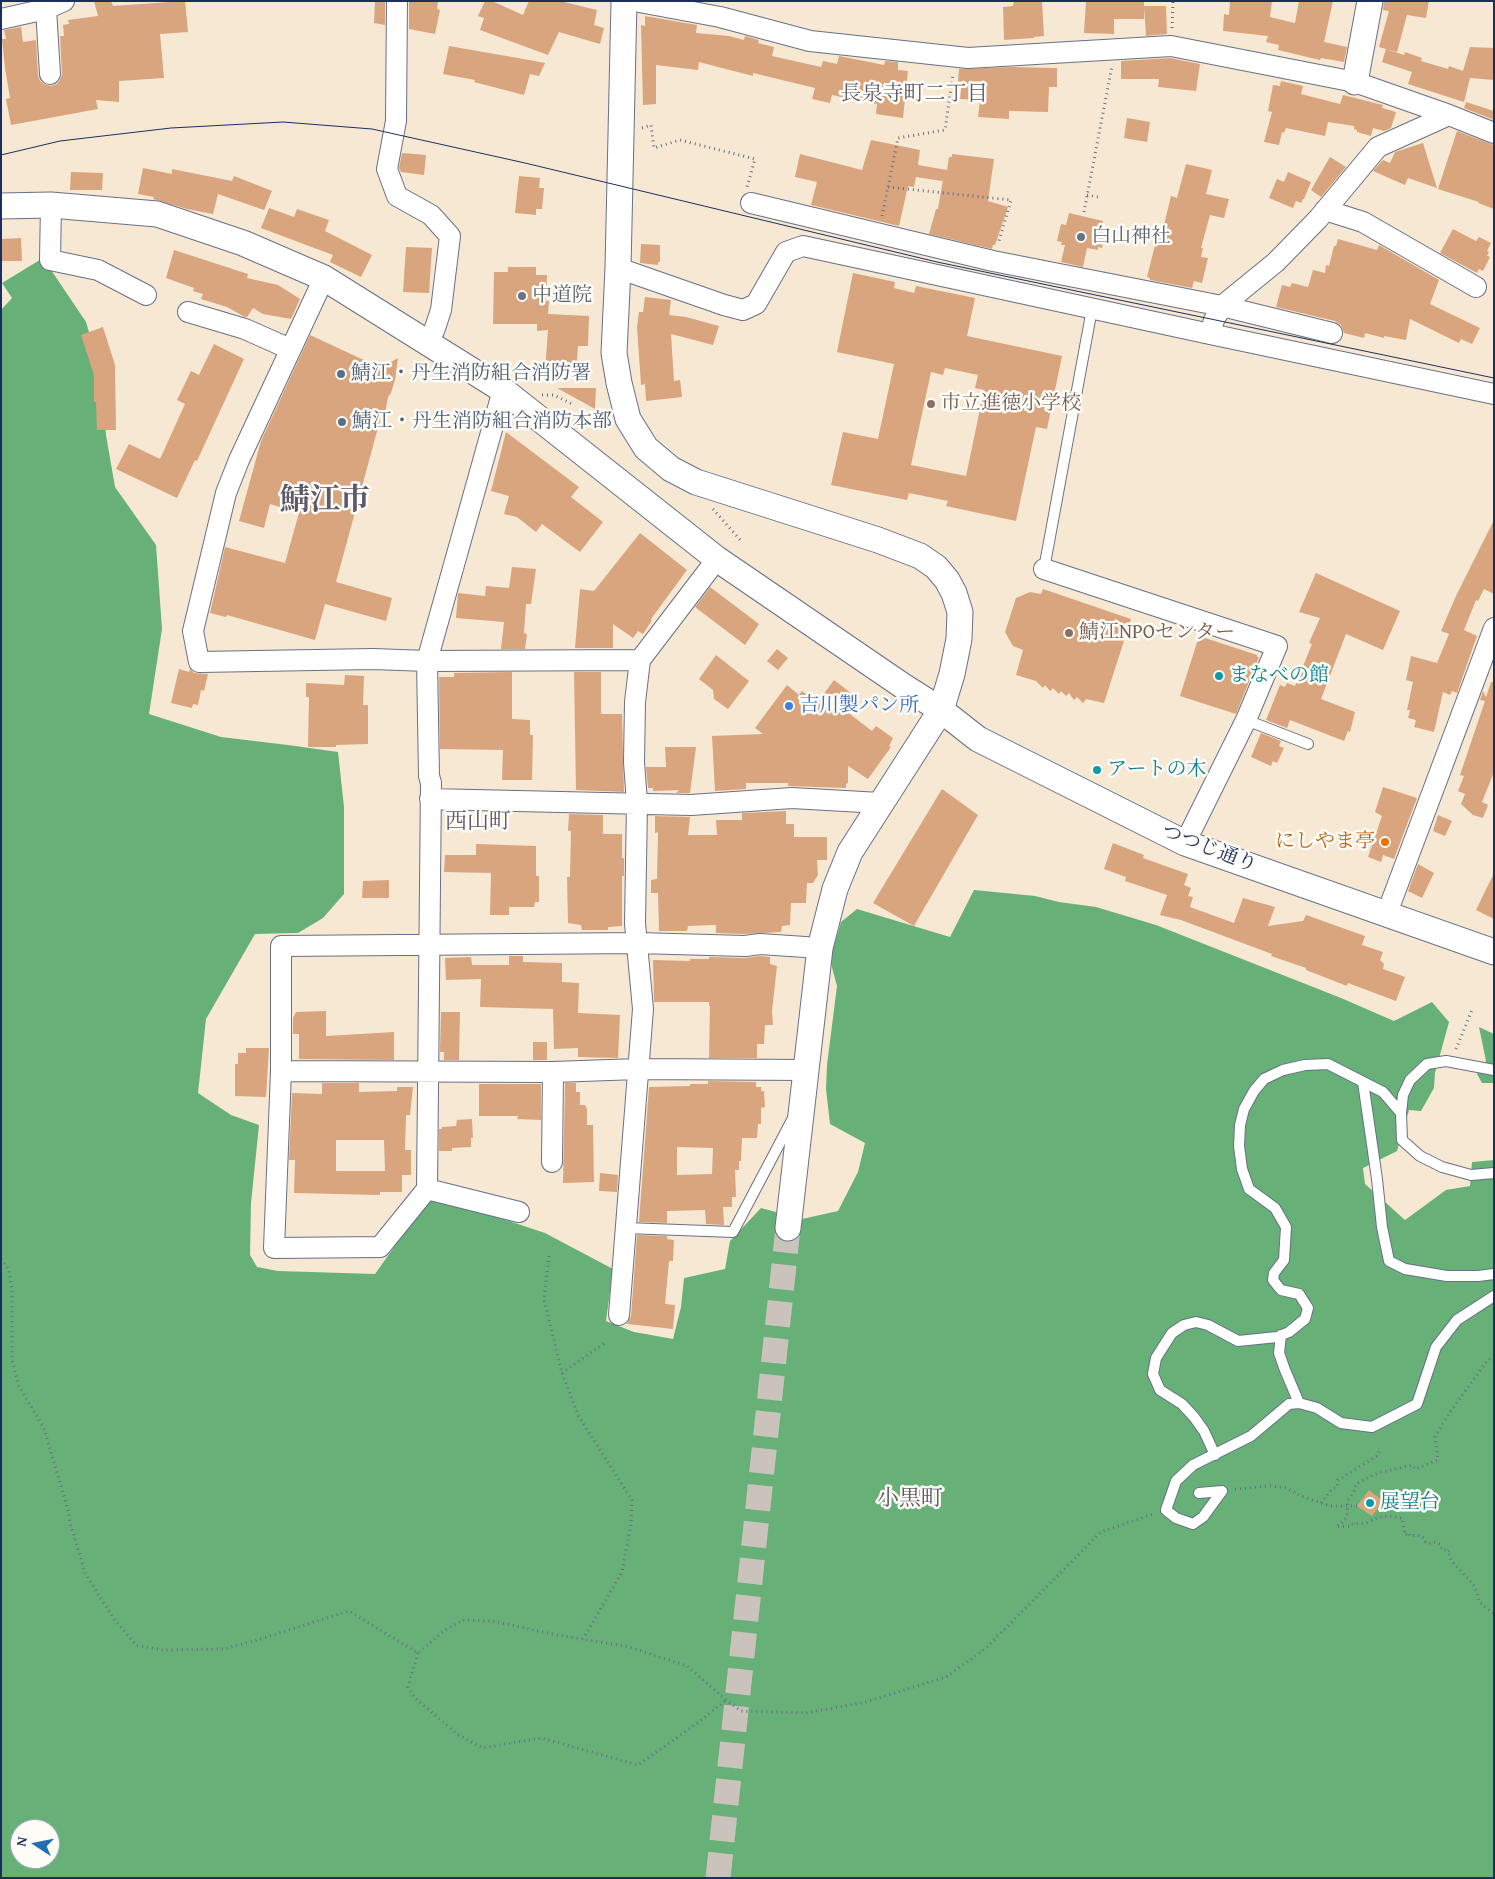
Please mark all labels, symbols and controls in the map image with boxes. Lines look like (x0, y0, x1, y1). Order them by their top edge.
district label: 長泉寺町二丁目 (841, 82, 987, 108)
place label: 白山神社 (1091, 225, 1171, 249)
marker: 白山神社 (1075, 231, 1087, 243)
place label: 中道院 (532, 284, 592, 308)
marker: 中道院 (516, 290, 528, 302)
place label: 鯖江・丹生消防組合消防署 (351, 362, 591, 386)
marker: 鯖江・丹生消防組合消防署 (335, 368, 347, 380)
place label: 市立進徳小学校 (941, 392, 1081, 416)
marker: 市立進徳小学校 (925, 398, 937, 410)
place label: 鯖江・丹生消防組合消防本部 (352, 410, 612, 434)
marker: 鯖江・丹生消防組合消防本部 (336, 416, 348, 428)
district label: 鯖江市 (280, 483, 370, 519)
place label: 鯖江NPOセンター (1079, 621, 1235, 645)
marker: 鯖江NPOセンター (1063, 627, 1075, 639)
place label: まなべの館 (1229, 664, 1329, 688)
marker: まなべの館 (1213, 670, 1225, 682)
place label: 吉川製パン所 (799, 694, 919, 718)
marker: 吉川製パン所 (783, 700, 795, 712)
place label: アートの木 (1107, 758, 1206, 782)
marker: アートの木 (1091, 764, 1103, 776)
district label: 西山町 (445, 809, 511, 835)
street label: つつじ通り (1158, 820, 1260, 878)
place label: にしやま亭 (1275, 830, 1375, 854)
marker: にしやま亭 (1379, 836, 1391, 848)
district label: 小黒町 (877, 1486, 943, 1512)
place label: 展望台 (1380, 1491, 1440, 1515)
marker: 展望台 (1364, 1497, 1376, 1509)
north arrow (10, 1819, 60, 1869)
text: N (11, 1835, 32, 1848)

